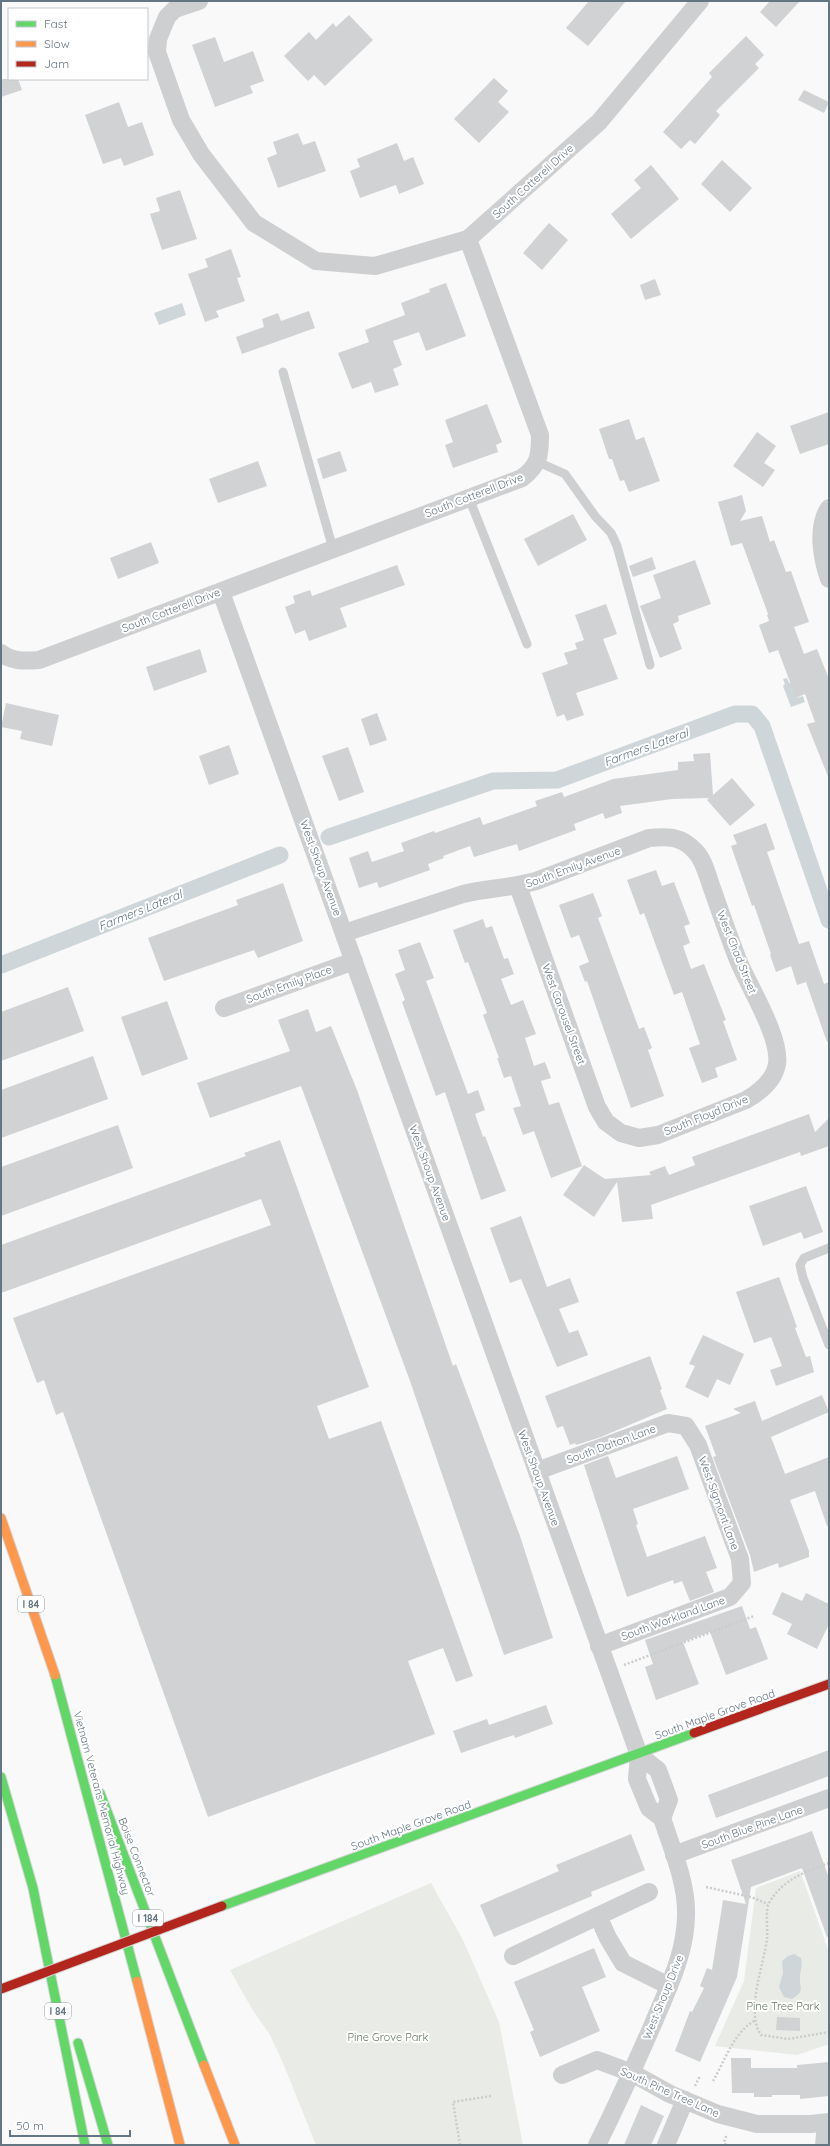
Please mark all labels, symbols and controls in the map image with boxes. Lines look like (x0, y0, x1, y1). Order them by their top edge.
legend (8, 8, 148, 80)
text: Fast (44, 16, 68, 31)
text: Slow (44, 36, 70, 51)
text: Jam (44, 56, 69, 71)
street label: South Cotterell Drive (490, 141, 576, 221)
street label: South Cotterell Drive (423, 470, 525, 520)
street label: South Cotterell Drive (120, 585, 222, 635)
water label: Farmers Lateral (602, 724, 691, 769)
street label: West Shoup Avenue (297, 818, 345, 918)
street label: South Emily Avenue (524, 843, 622, 891)
water label: Farmers Lateral (96, 886, 185, 934)
street label: West Chad Street (714, 908, 760, 996)
street label: South Emily Place (244, 962, 334, 1006)
street label: West Carousel Street (539, 962, 589, 1067)
street label: South Floyd Drive (662, 1092, 750, 1138)
street label: West Shoup Avenue (406, 1123, 454, 1223)
street label: South Dalton Lane (564, 1421, 658, 1467)
street label: West Shoup Avenue (515, 1428, 563, 1528)
street label: West Sigmont Lane (696, 1454, 742, 1552)
street label: South Workland Lane (619, 1593, 727, 1643)
road number: I 84 (18, 1596, 44, 1612)
street label: South Maple Grove Road (653, 1686, 777, 1742)
street label: Vietnam Veterans Memorial Highway (71, 1710, 133, 1896)
street label: South Maple Grove Road (349, 1797, 473, 1853)
street label: South Blue Pine Lane (699, 1802, 805, 1852)
street label: Boise Connector (115, 1815, 159, 1899)
road number: I 184 (133, 1910, 163, 1926)
street label: West Shoup Drive (640, 1953, 686, 2041)
park label: Pine Tree Park (746, 1999, 820, 2013)
road number: I 84 (45, 2003, 71, 2019)
park label: Pine Grove Park (348, 2030, 429, 2044)
street label: South Pine Tree Lane (618, 2064, 722, 2120)
scale bar (10, 2112, 130, 2138)
text: 50 m (16, 2118, 44, 2133)

